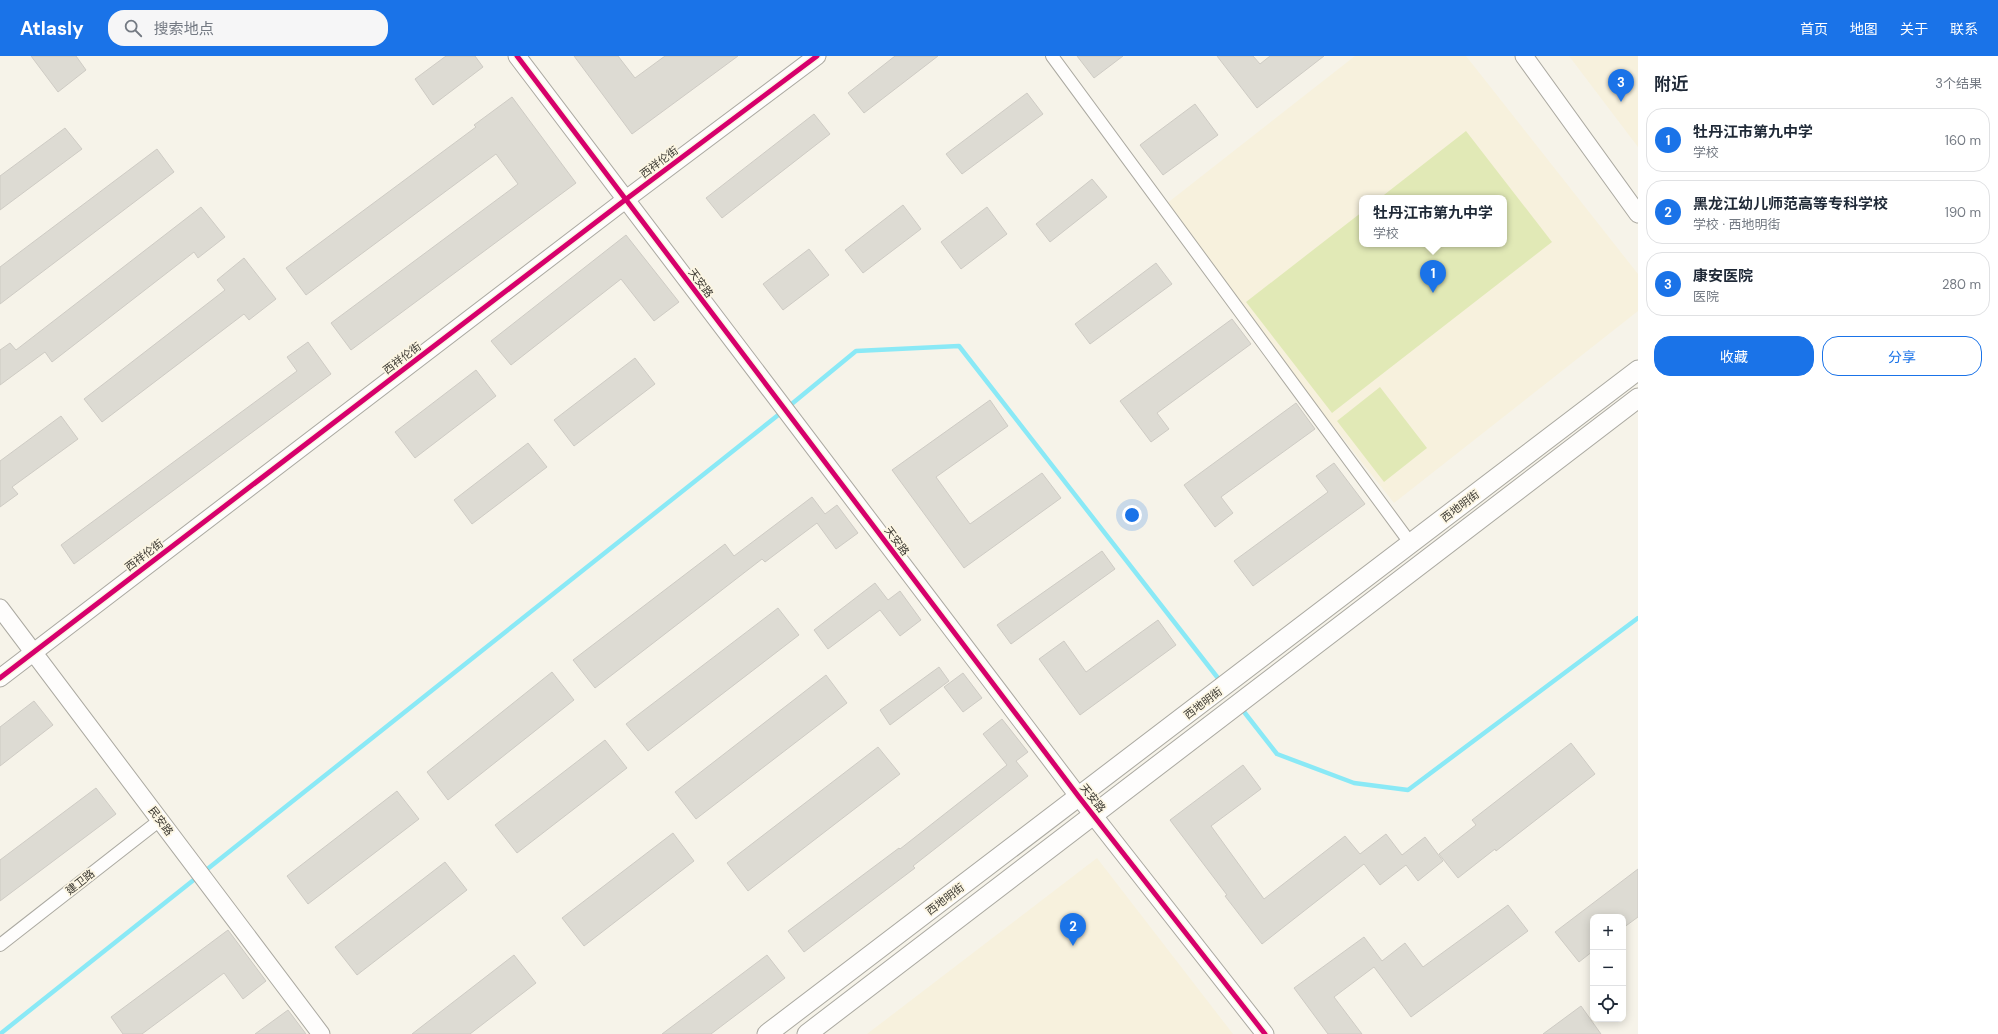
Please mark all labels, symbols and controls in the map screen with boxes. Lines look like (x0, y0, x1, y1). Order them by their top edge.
search box (108, 10, 388, 46)
text: Atlasly (20, 16, 84, 41)
icon: search (122, 17, 144, 39)
text: 搜索地点 (154, 19, 214, 39)
text: 首页 (1800, 20, 1828, 38)
text: 地图 (1850, 20, 1878, 38)
text: 关于 (1900, 20, 1928, 38)
text: 联系 (1950, 20, 1978, 38)
pin: 3 (1608, 69, 1634, 102)
text: 附近 (1654, 73, 1688, 95)
text: 3个结果 (1935, 75, 1982, 92)
text: 牡丹江市第九中学 (1693, 122, 1813, 142)
text: 1 (1666, 132, 1670, 149)
text: 160 m (1945, 132, 1981, 149)
street label: 西祥伦街 (637, 143, 681, 181)
text: 学校 (1693, 144, 1719, 161)
text: 黑龙江幼儿师范高等专科学校 (1693, 194, 1888, 214)
popup (1359, 195, 1507, 247)
text: 牡丹江市第九中学 (1373, 203, 1493, 223)
text: 2 (1664, 204, 1672, 221)
text: 190 m (1945, 204, 1981, 221)
text: 学校 · 西地明街 (1693, 216, 1781, 233)
text: 学校 (1373, 225, 1399, 242)
pin: 1 (1420, 260, 1446, 293)
street label: 天安路 (685, 266, 717, 300)
text: 康安医院 (1693, 266, 1753, 286)
text: 3 (1664, 276, 1672, 293)
text: 280 m (1942, 276, 1981, 293)
text: 医院 (1693, 288, 1719, 305)
button: 收藏 (1654, 336, 1814, 376)
button: 分享 (1822, 336, 1982, 376)
street label: 西祥伦街 (380, 339, 424, 377)
street label: 西地明街 (1438, 487, 1482, 525)
your location (1122, 505, 1142, 525)
street label: 天安路 (881, 524, 913, 558)
street label: 西祥伦街 (122, 536, 166, 574)
street label: 西地明街 (1181, 684, 1225, 722)
street label: 天安路 (1077, 781, 1109, 815)
street label: 民安路 (145, 804, 177, 838)
street label: 建卫路 (63, 866, 97, 898)
street label: 西地明街 (923, 880, 967, 918)
pin: 2 (1060, 913, 1086, 946)
map controls (1590, 914, 1626, 1022)
button: + (1590, 914, 1626, 950)
button: − (1590, 950, 1626, 986)
button: locate (1590, 986, 1626, 1022)

